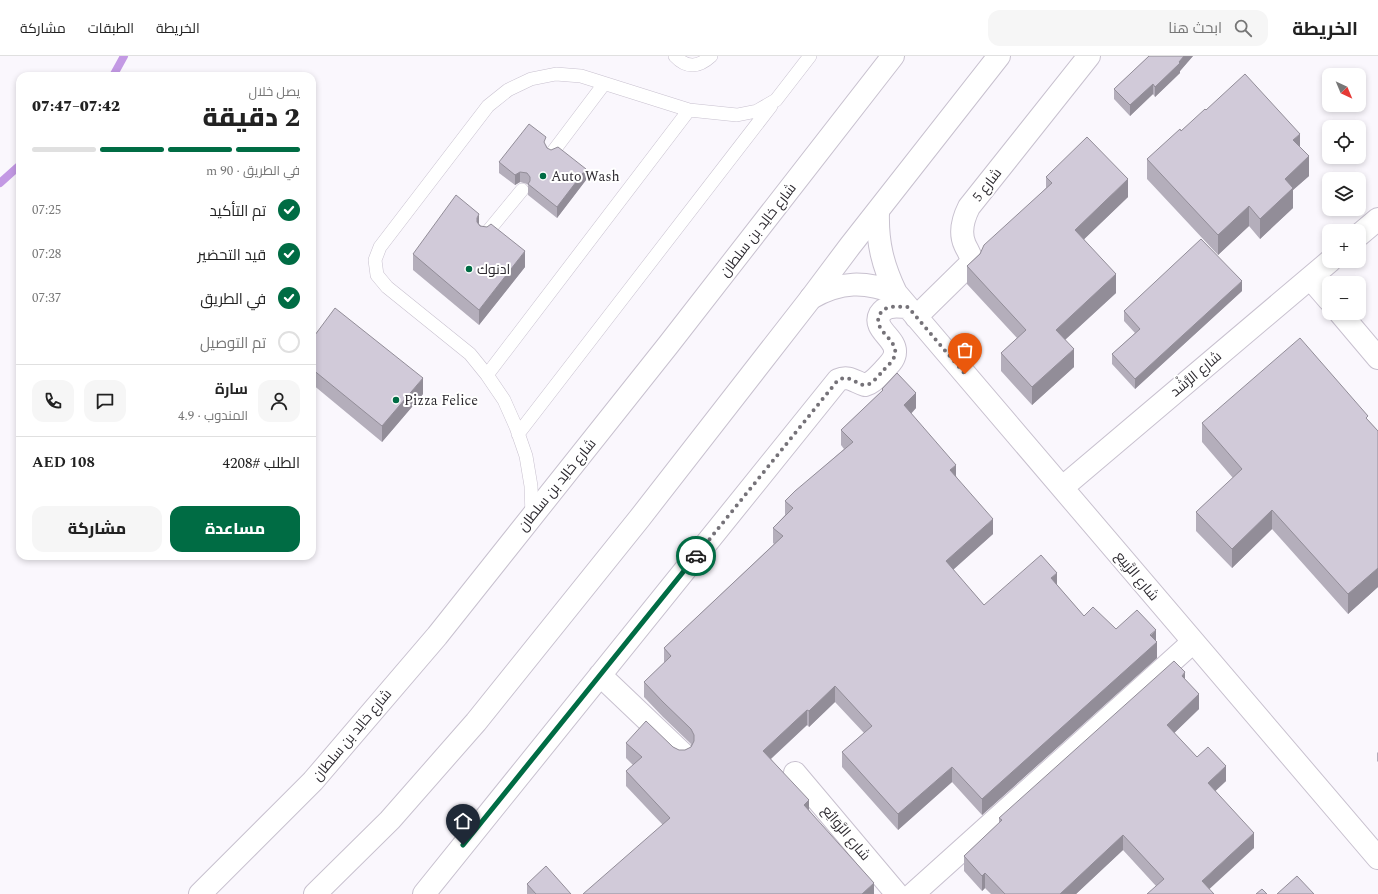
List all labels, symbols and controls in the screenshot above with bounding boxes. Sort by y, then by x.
search box [988,10,1268,46]
text: الخريطة [1292,15,1358,44]
text: ابحث هنا [1168,17,1222,40]
icon: search [1232,17,1254,39]
text: مشاركة [20,18,66,39]
text: الطبقات [88,18,134,39]
text: الخريطة [156,18,200,39]
north arrow [1322,68,1366,112]
map controls [1322,68,1366,320]
text: يصل خلال [249,82,300,102]
text: 07:42–07:47 [32,95,120,118]
text: 2 دقيقة [202,98,300,138]
button: locate [1322,120,1366,164]
text: في الطريق · 90 m [206,161,300,181]
street label: شارع 5 [967,164,1007,206]
place label: Auto Wash [551,166,620,187]
marker: Auto Wash [538,171,548,181]
button: layers [1322,172,1366,216]
street label: شارع خالِد بن سلطان [715,179,801,281]
icon: check [278,199,300,221]
text: 07:25 [32,200,61,220]
text: تم التأكيد [210,200,266,223]
button: + [1322,224,1366,268]
icon: check [278,243,300,265]
text: 07:28 [32,244,61,264]
text: قيد التحضير [197,244,266,267]
place label: ادنوك [477,259,510,280]
marker: ادنوك [464,264,474,274]
button: − [1322,276,1366,320]
icon: check [278,287,300,309]
text: 07:37 [32,288,61,308]
text: في الطريق [200,288,266,311]
text: تم التوصيل [200,332,266,355]
pin [948,333,982,374]
icon: bag [954,339,976,361]
street label: شارع الرُّشْد [1165,346,1226,402]
text: سارة [215,378,248,401]
button: phone [32,380,74,422]
button: chat [84,380,126,422]
button: person [258,380,300,422]
place label: Pizza Felice [404,390,478,411]
marker: Pizza Felice [391,395,401,405]
text: المندوب · 4.9 [178,406,248,426]
street label: شارع خالِد بن سلطان [513,434,601,536]
text: AED 108 [32,451,95,474]
text: الطلب #4208 [222,452,300,475]
button: مشاركة [32,506,162,552]
button: مساعدة [170,506,300,552]
courier [676,536,716,576]
icon: car [685,545,707,567]
street label: شارع الرَّبِيع [1110,547,1164,605]
street label: شارع خالِد بن سلطان [307,685,397,785]
street label: شارع الرَّوَائِع [817,801,875,865]
pin [446,804,480,845]
icon: home [452,810,474,832]

